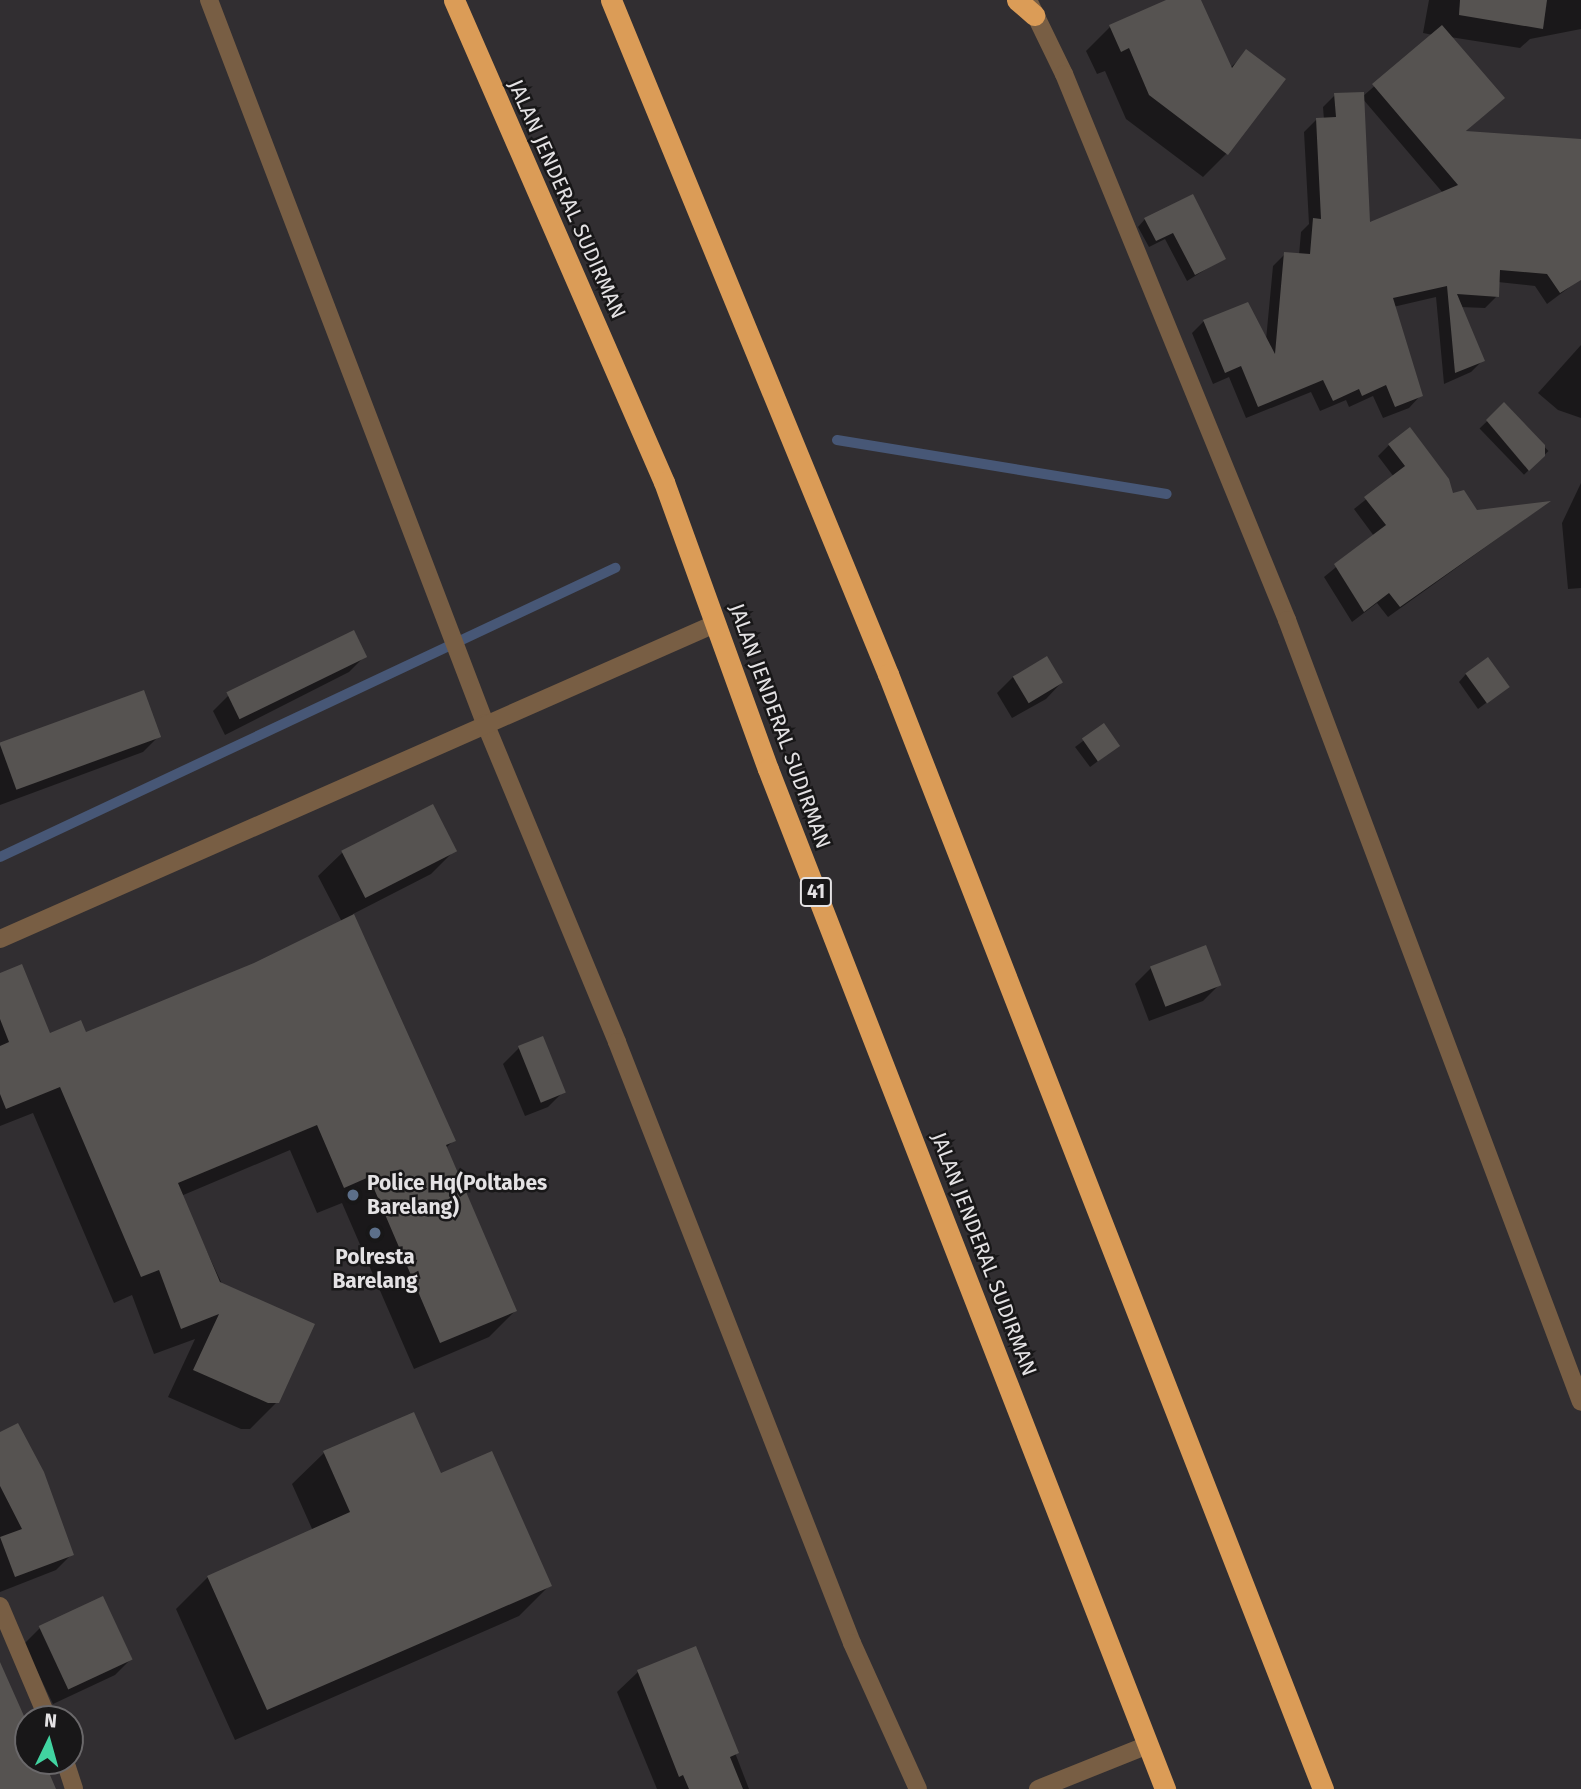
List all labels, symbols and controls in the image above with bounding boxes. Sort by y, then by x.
street label: JALAN JENDERAL SUDIRMAN [503,76,631,322]
street label: JALAN JENDERAL SUDIRMAN [724,600,836,852]
road number: 41 [798,876,834,908]
street label: JALAN JENDERAL SUDIRMAN [926,1129,1042,1379]
place label: Police Hq(Poltabes Barelang) [367,1170,547,1220]
marker: Police Hq(Poltabes Barelang) [345,1187,361,1203]
marker: Polresta Barelang [367,1225,383,1241]
place label: Polresta Barelang [332,1244,418,1294]
north arrow [14,1705,84,1775]
text: N [43,1709,58,1733]

